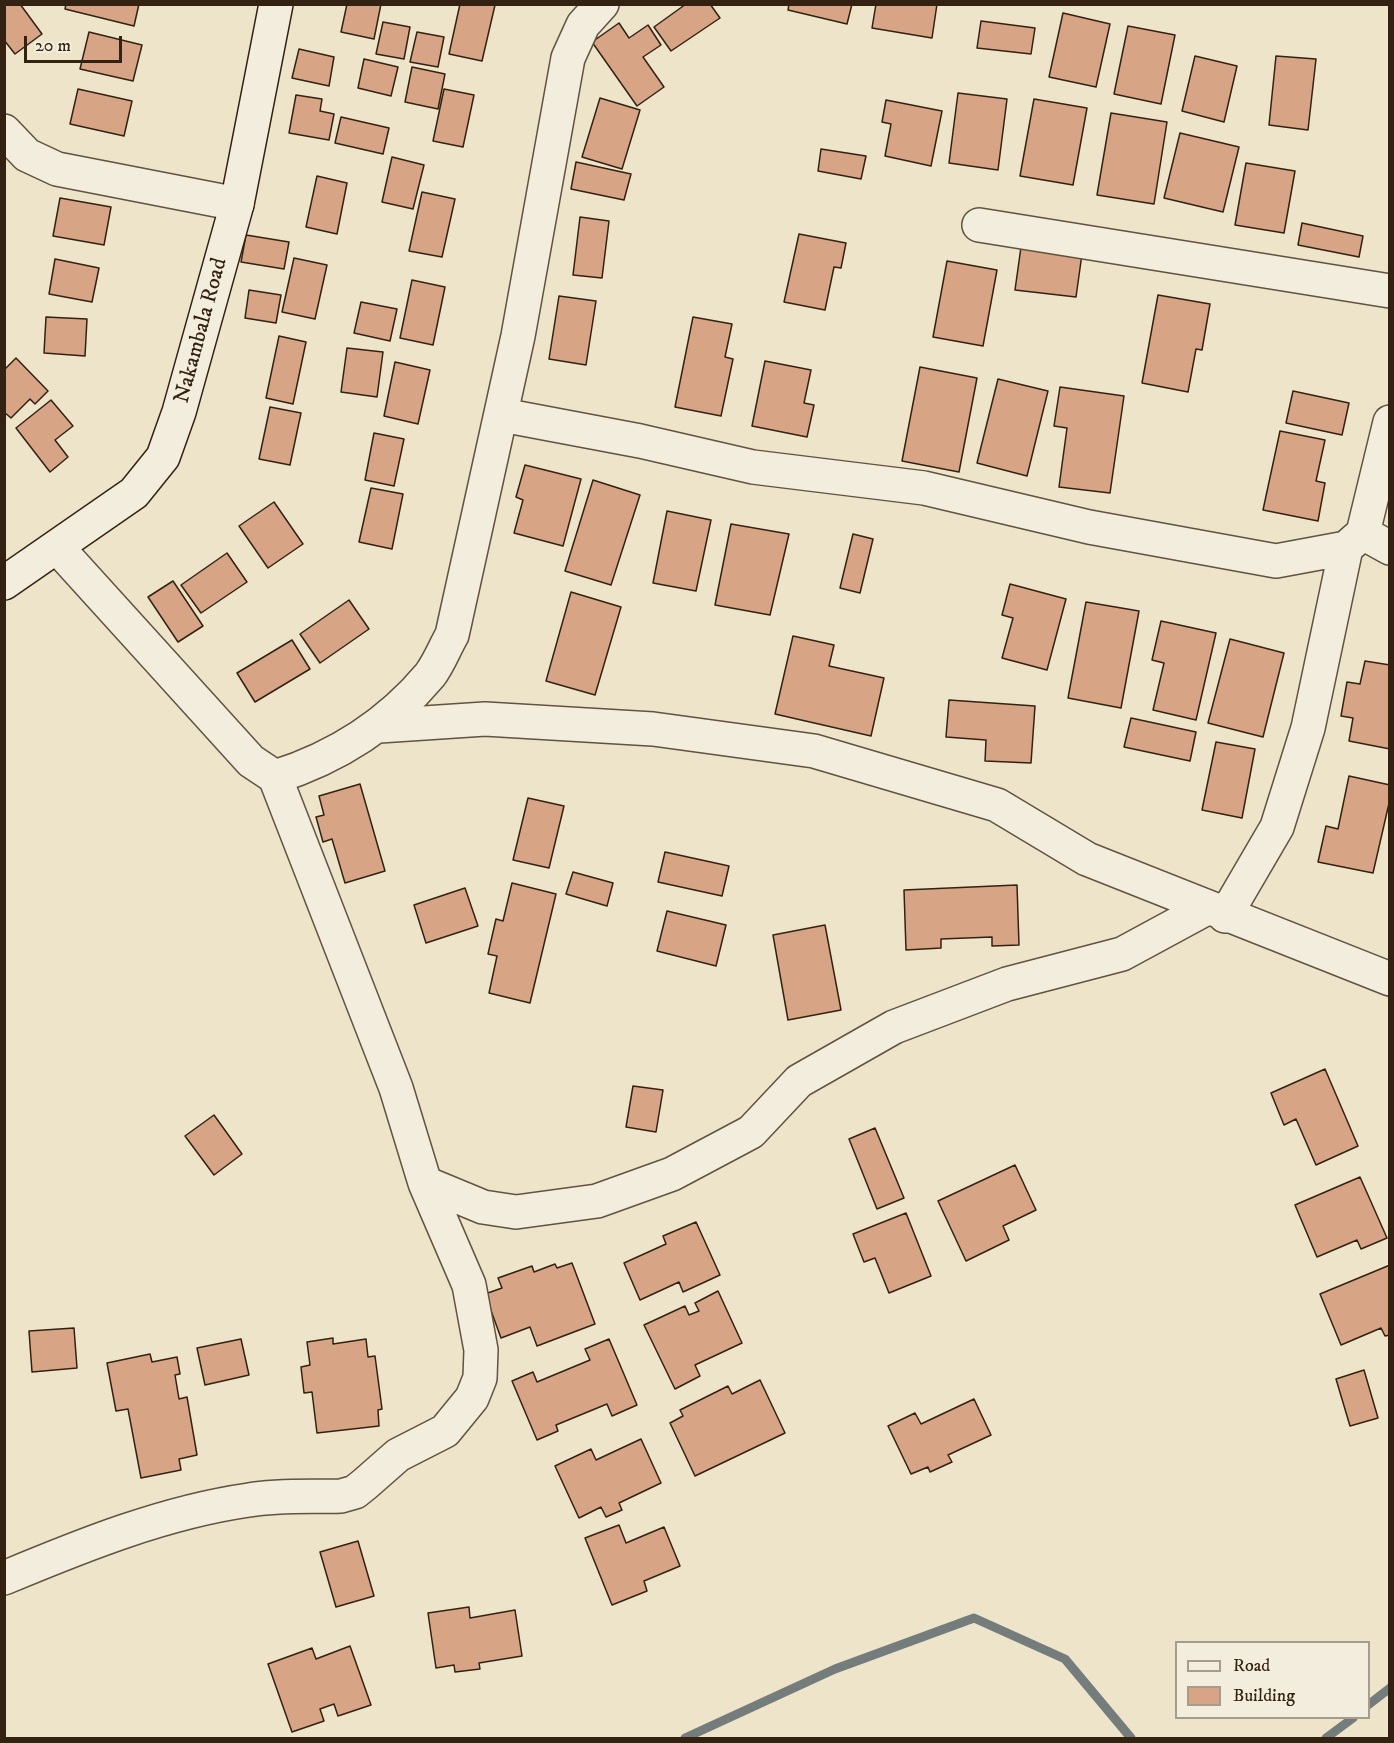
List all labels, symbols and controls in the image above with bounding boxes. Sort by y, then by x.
scale bar [27,24,124,62]
text: 20 m [35,35,71,57]
street label: Nakambala Road [170,255,234,407]
legend [1175,1641,1370,1719]
text: Road [1233,1655,1270,1677]
text: Building [1233,1685,1295,1707]

